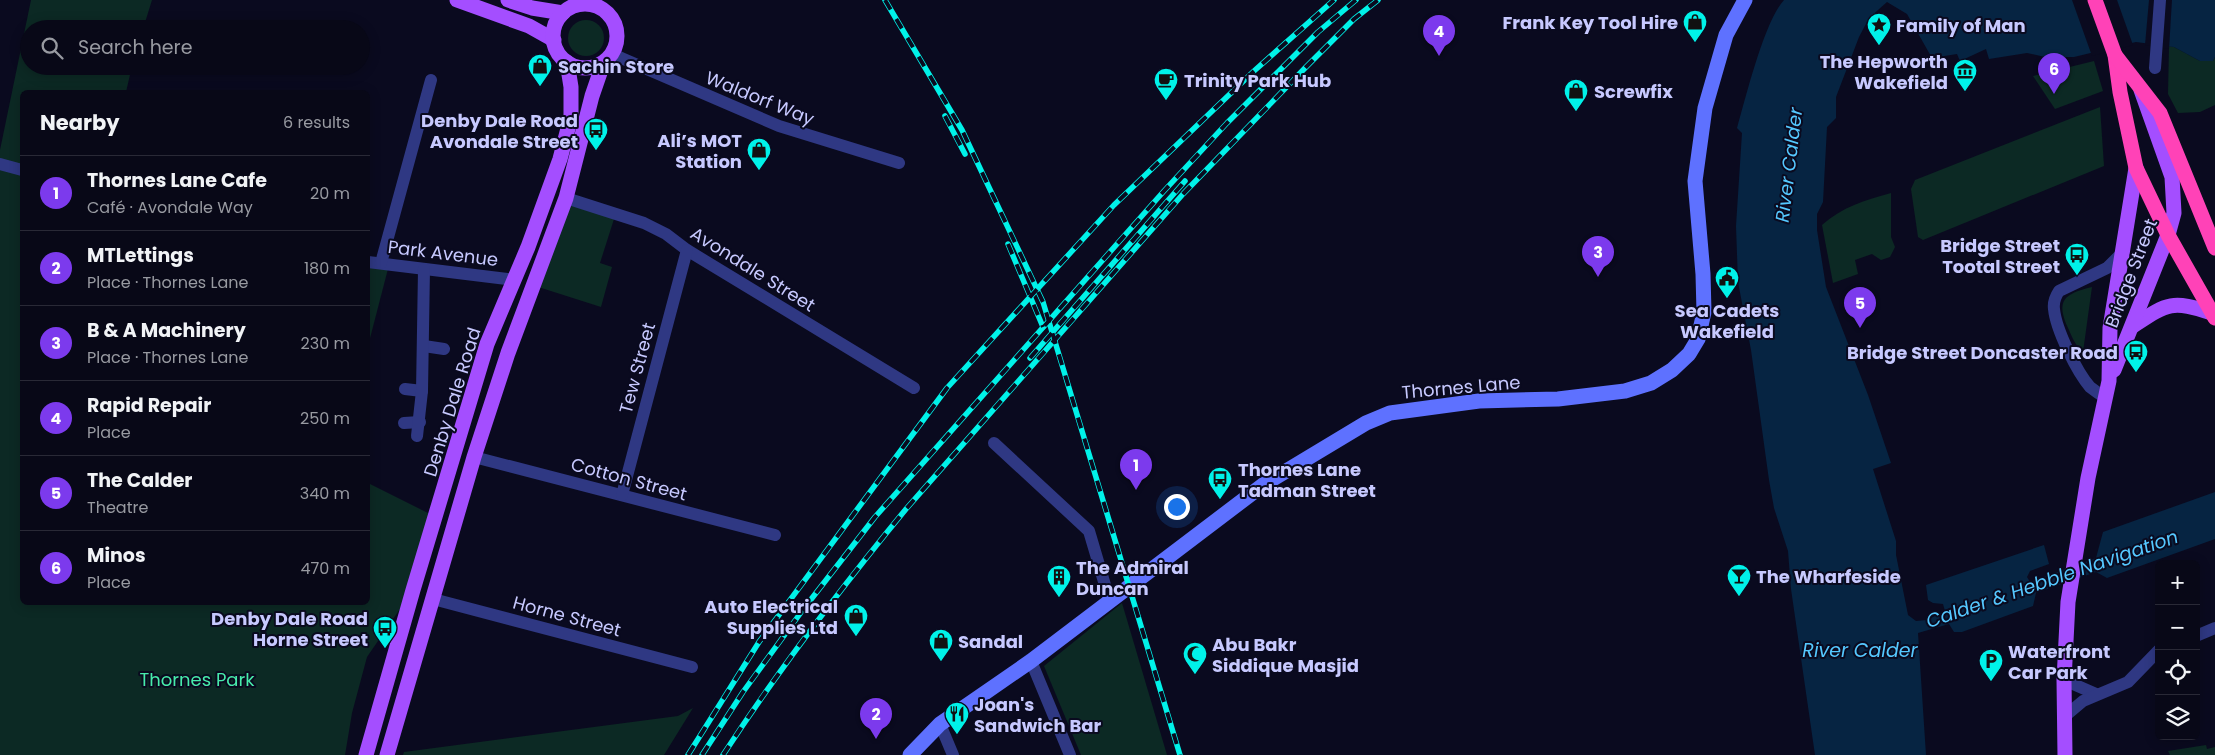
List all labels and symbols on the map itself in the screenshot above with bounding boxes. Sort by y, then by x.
shop icon: Frank Key Tool Hire [1682,9,1708,43]
place label: Frank Key Tool Hire [1502,10,1678,35]
place icon: Family of Man [1866,12,1892,46]
place label: Family of Man [1896,13,2026,38]
pin: 4 [1423,15,1455,56]
place label: The Hepworth Wakefield [1820,49,1948,95]
shop icon: Sachin Store [527,53,553,87]
pin: 6 [2038,53,2070,94]
place label: Sachin Store [558,54,674,79]
museum icon: The Hepworth Wakefield [1952,58,1978,92]
street label: Waldorf Way [702,65,818,131]
cafe icon: Trinity Park Hub [1153,67,1179,101]
place label: Trinity Park Hub [1184,68,1331,93]
shop icon: Screwfix [1563,78,1589,112]
place label: Screwfix [1594,79,1673,104]
water label: River Calder [1769,105,1810,224]
place label: Denby Dale Road Avondale Street [421,108,578,154]
bus stop icon: Denby Dale Road Avondale Street [583,117,609,151]
place label: Ali’s MOT Station [657,128,742,174]
shop icon: Ali’s MOT Station [746,137,772,171]
street label: Bridge Street [2099,215,2163,331]
street label: Avondale Street [686,221,820,317]
place label: Bridge Street Tootal Street [1940,233,2060,279]
street label: Park Avenue [386,234,500,272]
pin: 3 [1582,236,1614,277]
bus stop icon: Bridge Street Tootal Street [2064,242,2090,276]
public building icon: Sea Cadets Wakefield [1714,265,1740,299]
pin: 5 [1844,287,1876,328]
place label: Sea Cadets Wakefield [1675,298,1779,344]
street label: Tew Street [613,320,661,416]
street label: Denby Dale Road [417,324,487,480]
bus stop icon: Bridge Street Doncaster Road [2123,339,2149,373]
place label: Bridge Street Doncaster Road [1847,340,2118,365]
street label: Thornes Lane [1401,369,1521,405]
pin: 1 [1120,449,1152,490]
street label: Cotton Street [568,452,690,506]
place label: Thornes Lane Tadman Street [1238,457,1376,503]
bus stop icon: Thornes Lane Tadman Street [1207,466,1233,500]
your location [1164,494,1190,520]
water label: Calder & Hebble Navigation [1922,523,2182,635]
place label: The Admiral Duncan [1076,555,1189,601]
bar icon: The Wharfeside [1726,563,1752,597]
building icon: The Admiral Duncan [1046,564,1072,598]
place label: The Wharfeside [1756,564,1901,589]
street label: Horne Street [510,590,624,642]
place label: Auto Electrical Supplies Ltd [704,594,838,640]
shop icon: Auto Electrical Supplies Ltd [843,603,869,637]
place label: Denby Dale Road Horne Street [211,606,368,652]
bus stop icon: Denby Dale Road Horne Street [372,615,398,649]
shop icon: Sandal [928,628,954,662]
place label: Sandal [958,629,1023,654]
place label: Abu Bakr Siddique Masjid [1212,632,1359,678]
water label: River Calder [1802,637,1919,664]
place label: Waterfront Car Park [2008,639,2110,685]
mosque icon: Abu Bakr Siddique Masjid [1182,641,1208,675]
parking icon: Waterfront Car Park [1978,648,2004,682]
park label: Thornes Park [140,667,255,692]
place label: Joan's Sandwich Bar [974,692,1101,738]
pin: 2 [860,698,892,739]
restaurant icon: Joan's Sandwich Bar [944,701,970,735]

